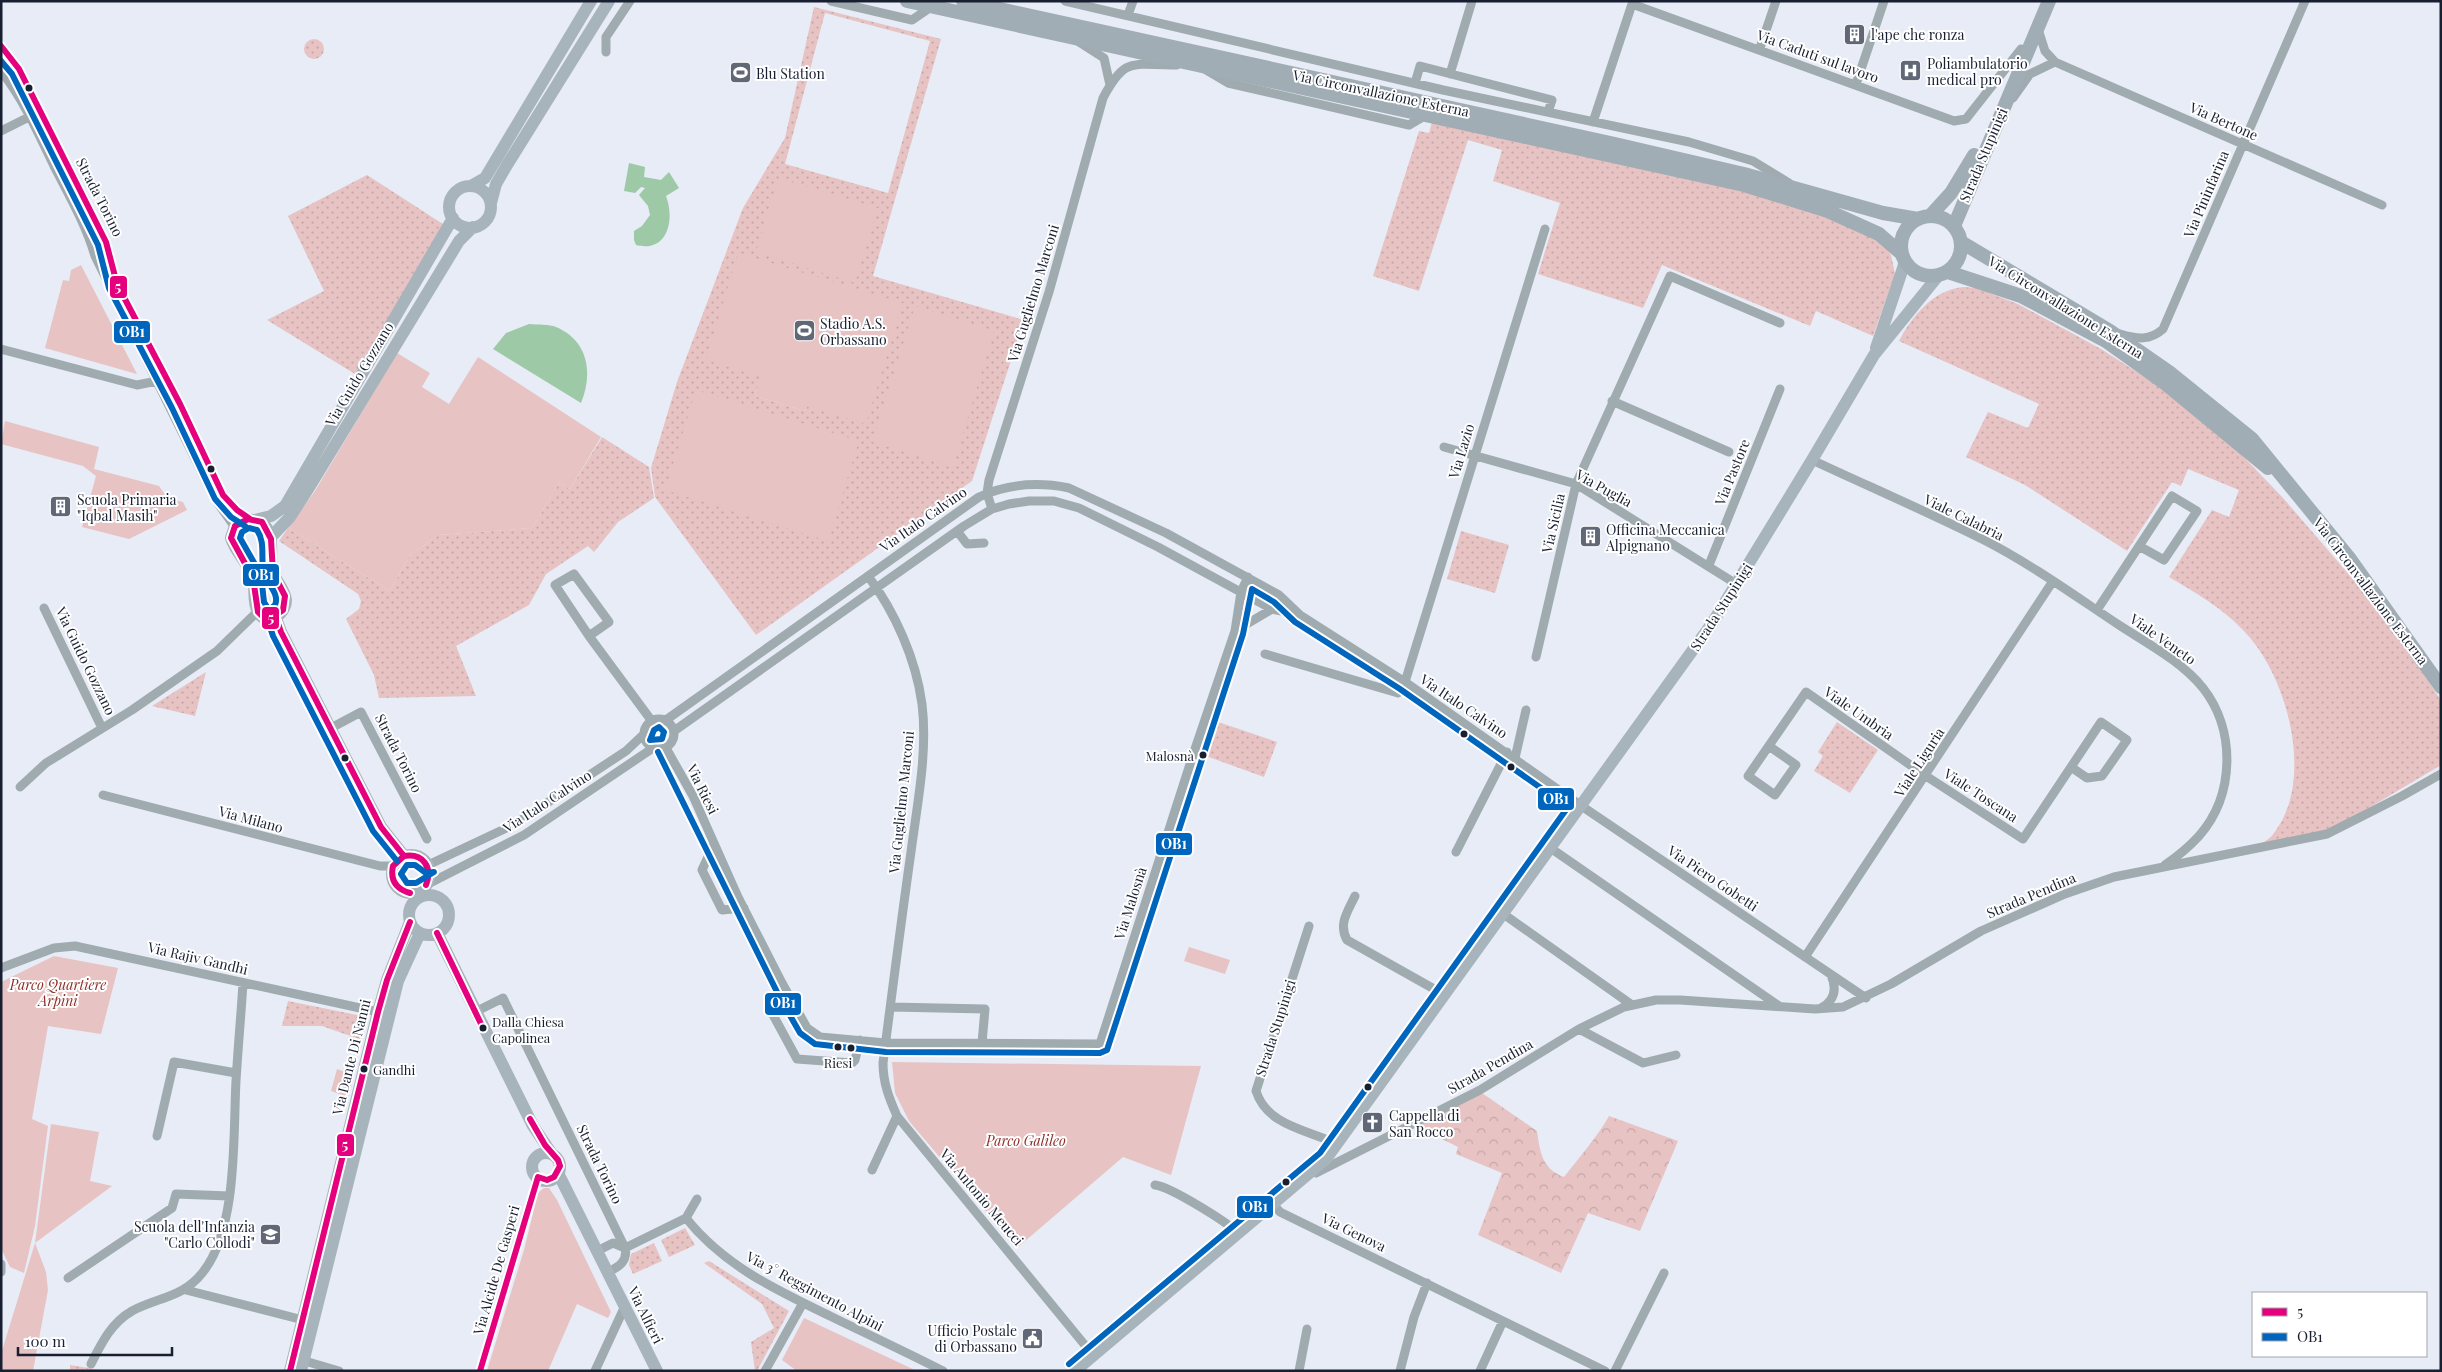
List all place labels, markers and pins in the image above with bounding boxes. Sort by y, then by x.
building icon: l'ape che ronza [1843,22,1867,46]
place label: l'ape che ronza [1871,25,1964,44]
place label: Poliambulatorio medical pro [1927,54,2028,89]
hospital icon: Poliambulatorio medical pro [1899,59,1923,83]
sports icon: Blu Station [728,61,752,85]
place label: Blu Station [756,64,825,83]
unlabelled marker [24,83,34,93]
place label: Stadio A.S. Orbassano [820,314,887,349]
sports icon: Stadio A.S. Orbassano [792,319,816,343]
unlabelled marker [206,464,216,474]
place label: Scuola Primaria "Iqbal Masih" [77,490,177,525]
building icon: Scuola Primaria "Iqbal Masih" [49,495,73,519]
place label: Officina Meccanica Alpignano [1605,520,1725,555]
building icon: Officina Meccanica Alpignano [1578,525,1602,549]
unlabelled marker [1459,729,1469,739]
place label: Malosnà [1146,747,1195,764]
marker: Malosnà [1198,750,1208,760]
unlabelled marker [340,753,350,763]
unlabelled marker [1506,762,1516,772]
place label: Dalla Chiesa Capolinea [492,1013,565,1046]
marker: Dalla Chiesa Capolinea [478,1023,488,1033]
marker: Riesi [833,1042,843,1052]
unlabelled marker [846,1043,856,1053]
place label: Riesi [824,1054,852,1071]
place label: Gandhi [373,1061,416,1078]
marker: Gandhi [359,1064,369,1074]
unlabelled marker [1363,1082,1373,1092]
place label: Cappella di San Rocco [1389,1106,1460,1141]
church icon: Cappella di San Rocco [1361,1111,1385,1135]
unlabelled marker [1281,1177,1291,1187]
place label: Scuola dell'Infanzia "Carlo Collodi" [134,1217,255,1252]
school or university icon: Scuola dell'Infanzia "Carlo Collodi" [259,1222,283,1246]
place label: Ufficio Postale di Orbassano [927,1321,1017,1356]
public building icon: Ufficio Postale di Orbassano [1021,1326,1045,1350]

